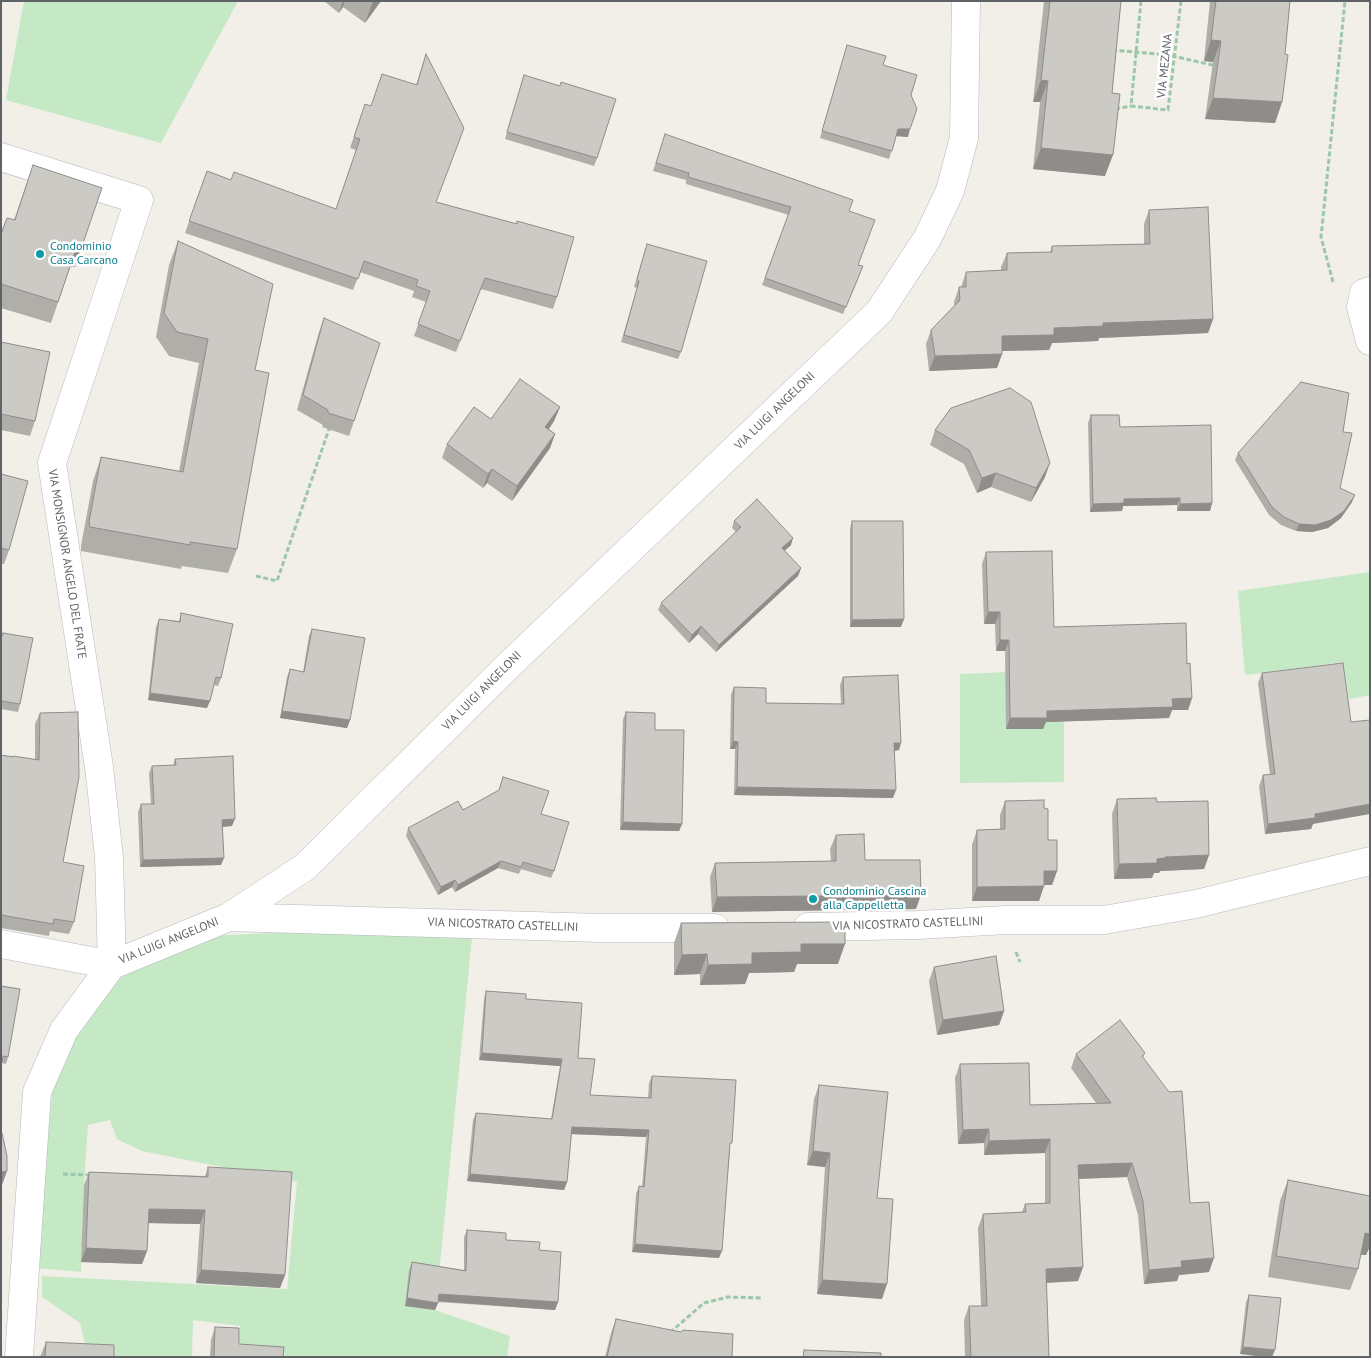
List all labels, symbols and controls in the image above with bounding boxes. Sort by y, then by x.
street label: VIA MEZANA [1154,33,1176,99]
place label: Condominio Casa Carcano [50,240,118,268]
marker: Condominio Casa Carcano [34,248,46,260]
street label: VIA LUIGI ANGELONI [732,369,818,453]
street label: VIA MONSIGNOR ANGELO DEL FRATE [45,468,89,660]
street label: VIA LUIGI ANGELONI [439,648,525,734]
place label: Condominio Cascina alla Cappelletta [823,885,926,913]
marker: Condominio Cascina alla Cappelletta [807,893,819,905]
street label: VIA LUIGI ANGELONI [117,914,221,968]
street label: VIA NICOSTRATO CASTELLINI [832,914,984,934]
street label: VIA NICOSTRATO CASTELLINI [427,915,579,935]

